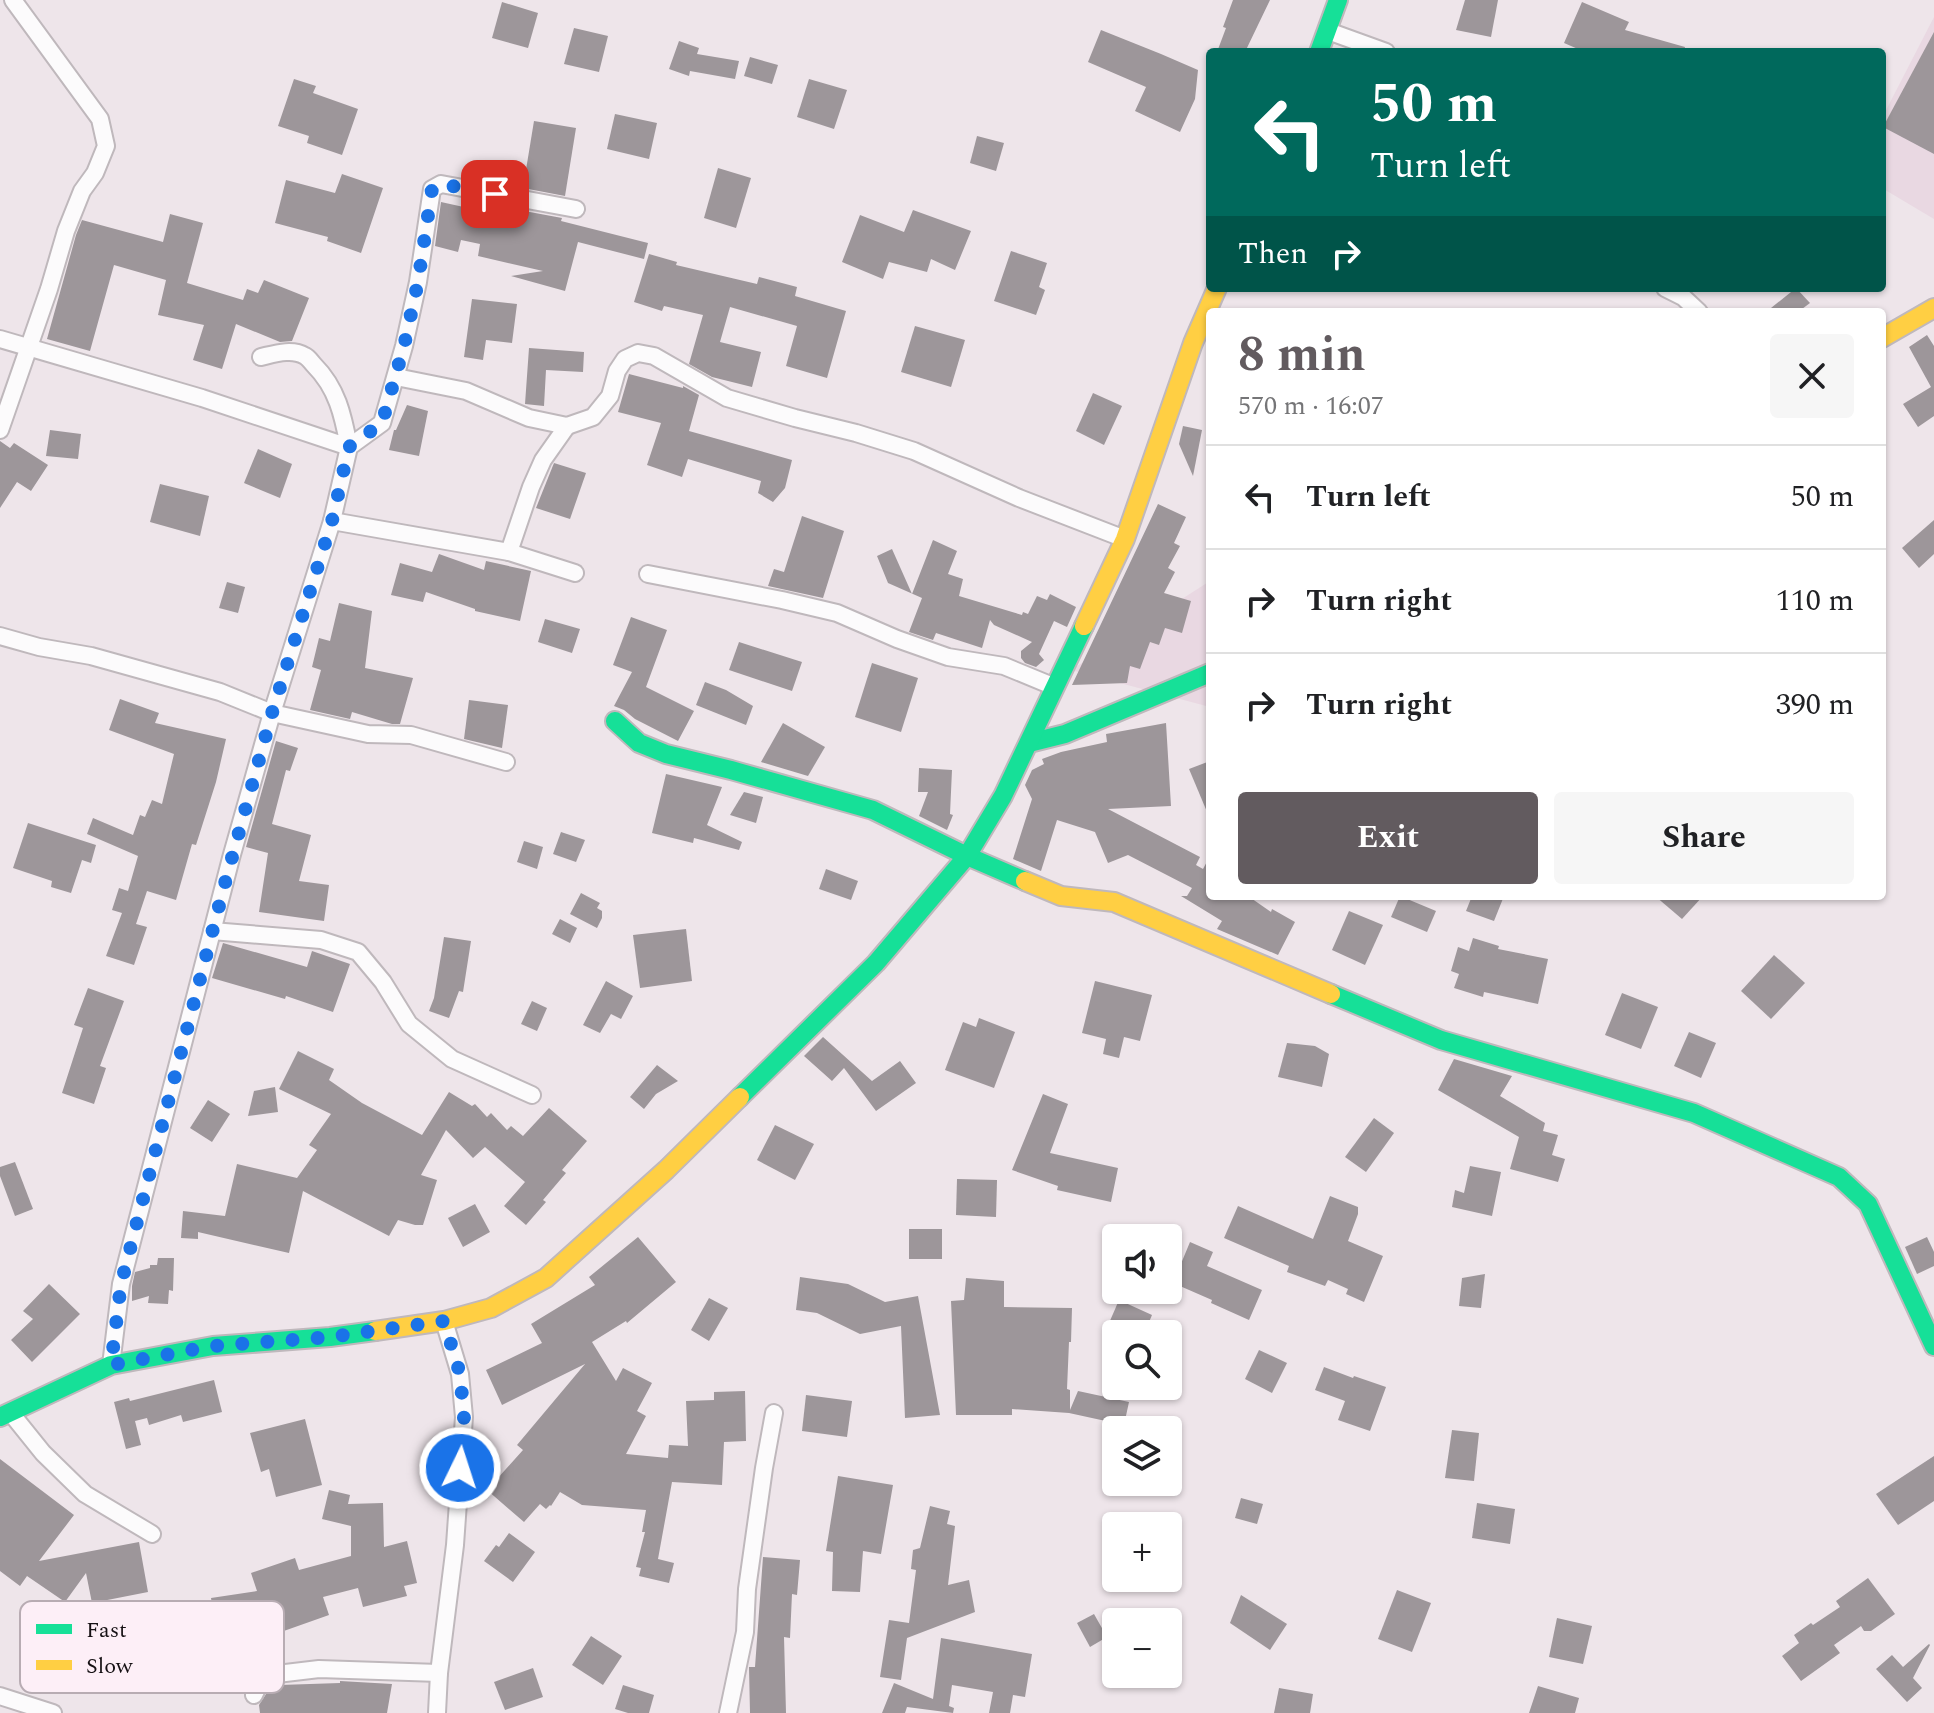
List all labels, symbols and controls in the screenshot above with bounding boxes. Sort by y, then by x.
text: 50 m [1370,62,1497,147]
icon: left [1238,80,1342,184]
text: Turn left [1370,139,1511,194]
pin [461,160,529,228]
icon: arrive [473,172,517,216]
text: Then [1238,231,1308,277]
icon: right [1324,232,1368,276]
text: 8 min [1238,319,1366,392]
button: close [1770,334,1854,418]
text: 570 m · 16:07 [1238,386,1384,426]
text: Turn left [1306,474,1431,520]
text: 50 m [1791,474,1854,520]
icon: left [1238,475,1282,519]
text: Turn right [1306,578,1452,624]
text: 110 m [1776,578,1854,624]
icon: right [1238,579,1282,623]
text: Turn right [1306,682,1452,728]
text: 390 m [1776,682,1854,728]
icon: right [1238,683,1282,727]
button: Exit [1238,792,1538,884]
button: Share [1554,792,1854,884]
map controls [1102,1224,1182,1688]
button: sound [1102,1224,1182,1304]
button: search [1102,1320,1182,1400]
button: layers [1102,1416,1182,1496]
position arrow [418,1426,502,1510]
button: + [1102,1512,1182,1592]
legend [20,1601,284,1693]
button: − [1102,1608,1182,1688]
text: Fast [86,1614,127,1647]
text: Slow [86,1650,134,1683]

